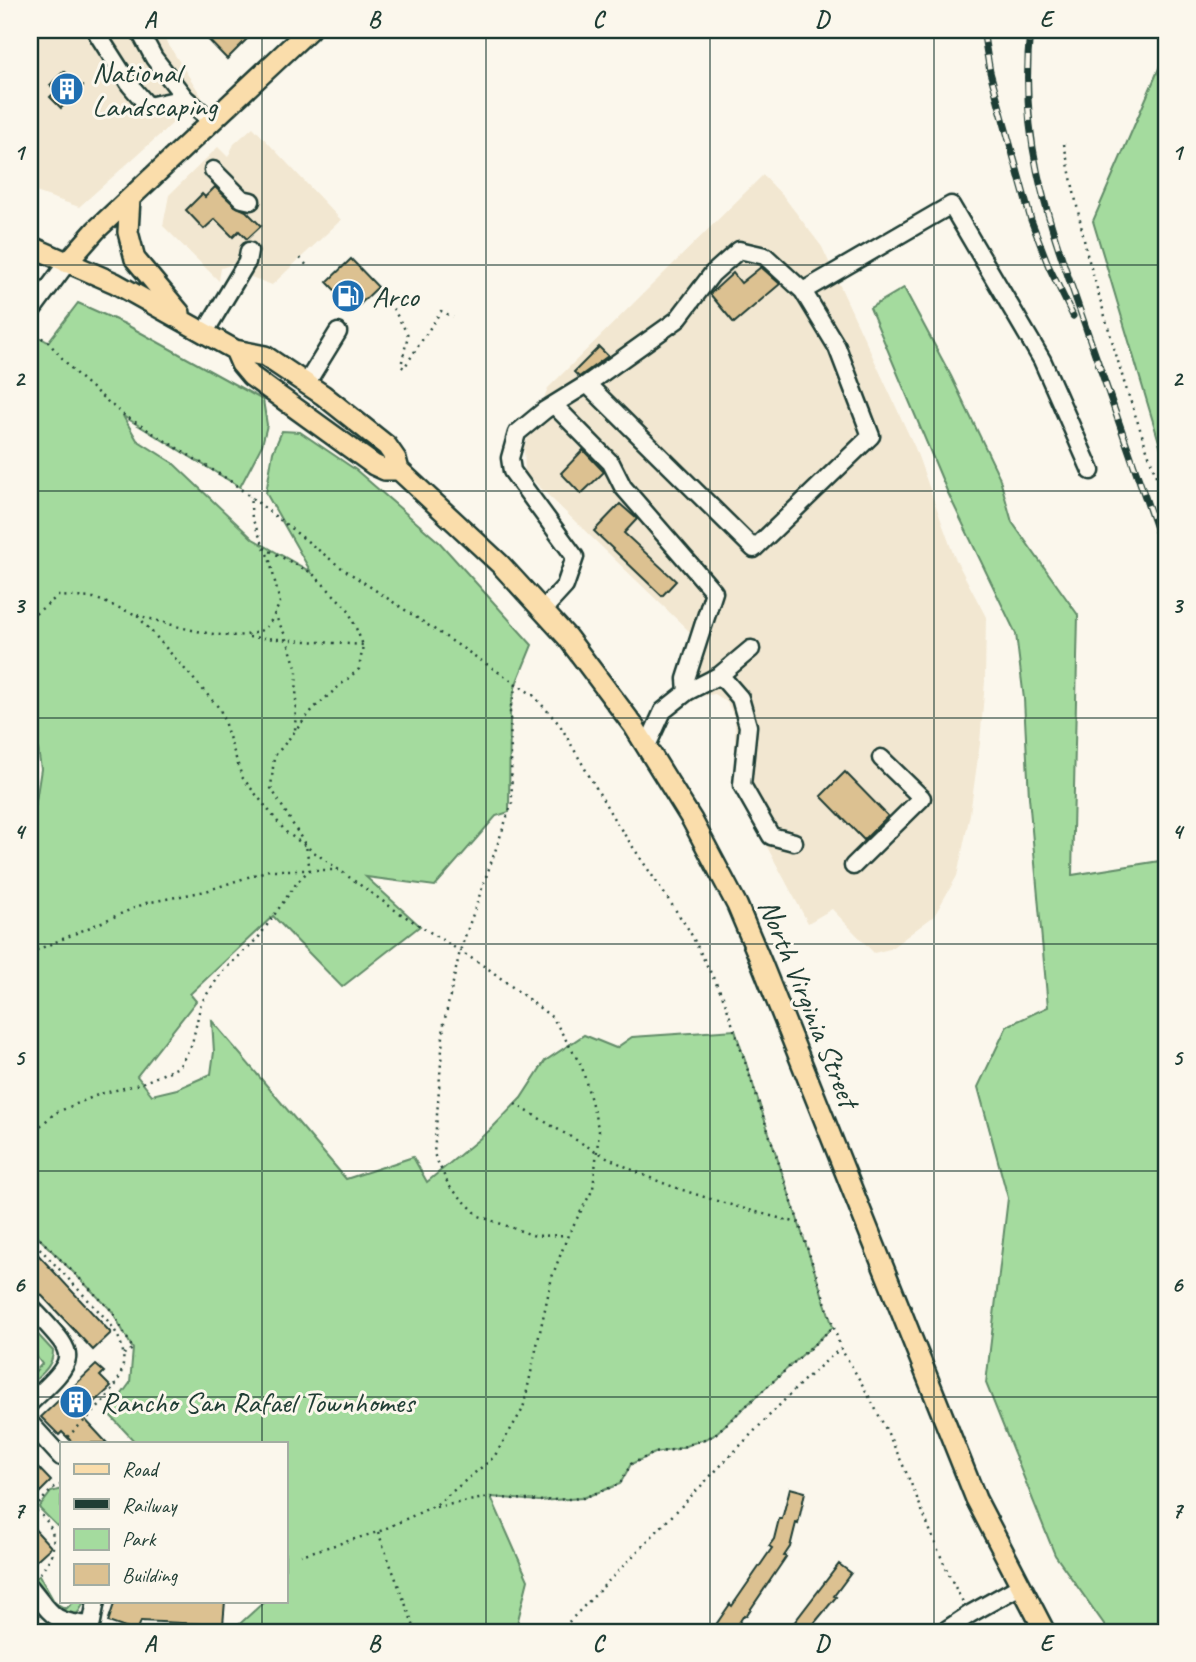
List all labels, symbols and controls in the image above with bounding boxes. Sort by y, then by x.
text: A [144,5,158,34]
text: B [368,5,382,34]
text: C [593,5,607,34]
text: D [815,5,831,34]
text: E [1040,5,1056,34]
place label: National Landscaping [92,53,219,125]
building icon: National Landscaping [48,70,86,108]
text: 1 [14,138,27,167]
text: 1 [1172,138,1185,167]
fuel station icon: Arco [329,277,367,315]
place label: Arco [372,277,420,315]
text: 2 [14,364,27,393]
text: 2 [1172,364,1185,393]
text: 3 [14,591,27,620]
text: 3 [1172,591,1185,620]
text: 4 [14,817,27,846]
text: 4 [1172,817,1185,846]
street label: North Virginia Street [750,893,870,1116]
text: 5 [14,1043,26,1072]
text: 5 [1172,1043,1184,1072]
text: 6 [14,1270,27,1299]
text: 6 [1172,1270,1185,1299]
building icon: Rancho San Rafael Townhomes [57,1383,95,1421]
place label: Rancho San Rafael Townhomes [100,1383,417,1421]
legend [60,1442,287,1602]
text: Road [122,1456,161,1482]
text: Railway [122,1492,178,1518]
text: 7 [14,1496,27,1525]
text: 7 [1172,1496,1185,1525]
text: Park [122,1526,157,1552]
text: Building [122,1562,179,1588]
text: A [144,1629,158,1658]
text: B [368,1629,382,1658]
text: C [593,1629,607,1658]
text: D [815,1629,831,1658]
text: E [1040,1629,1056,1658]

